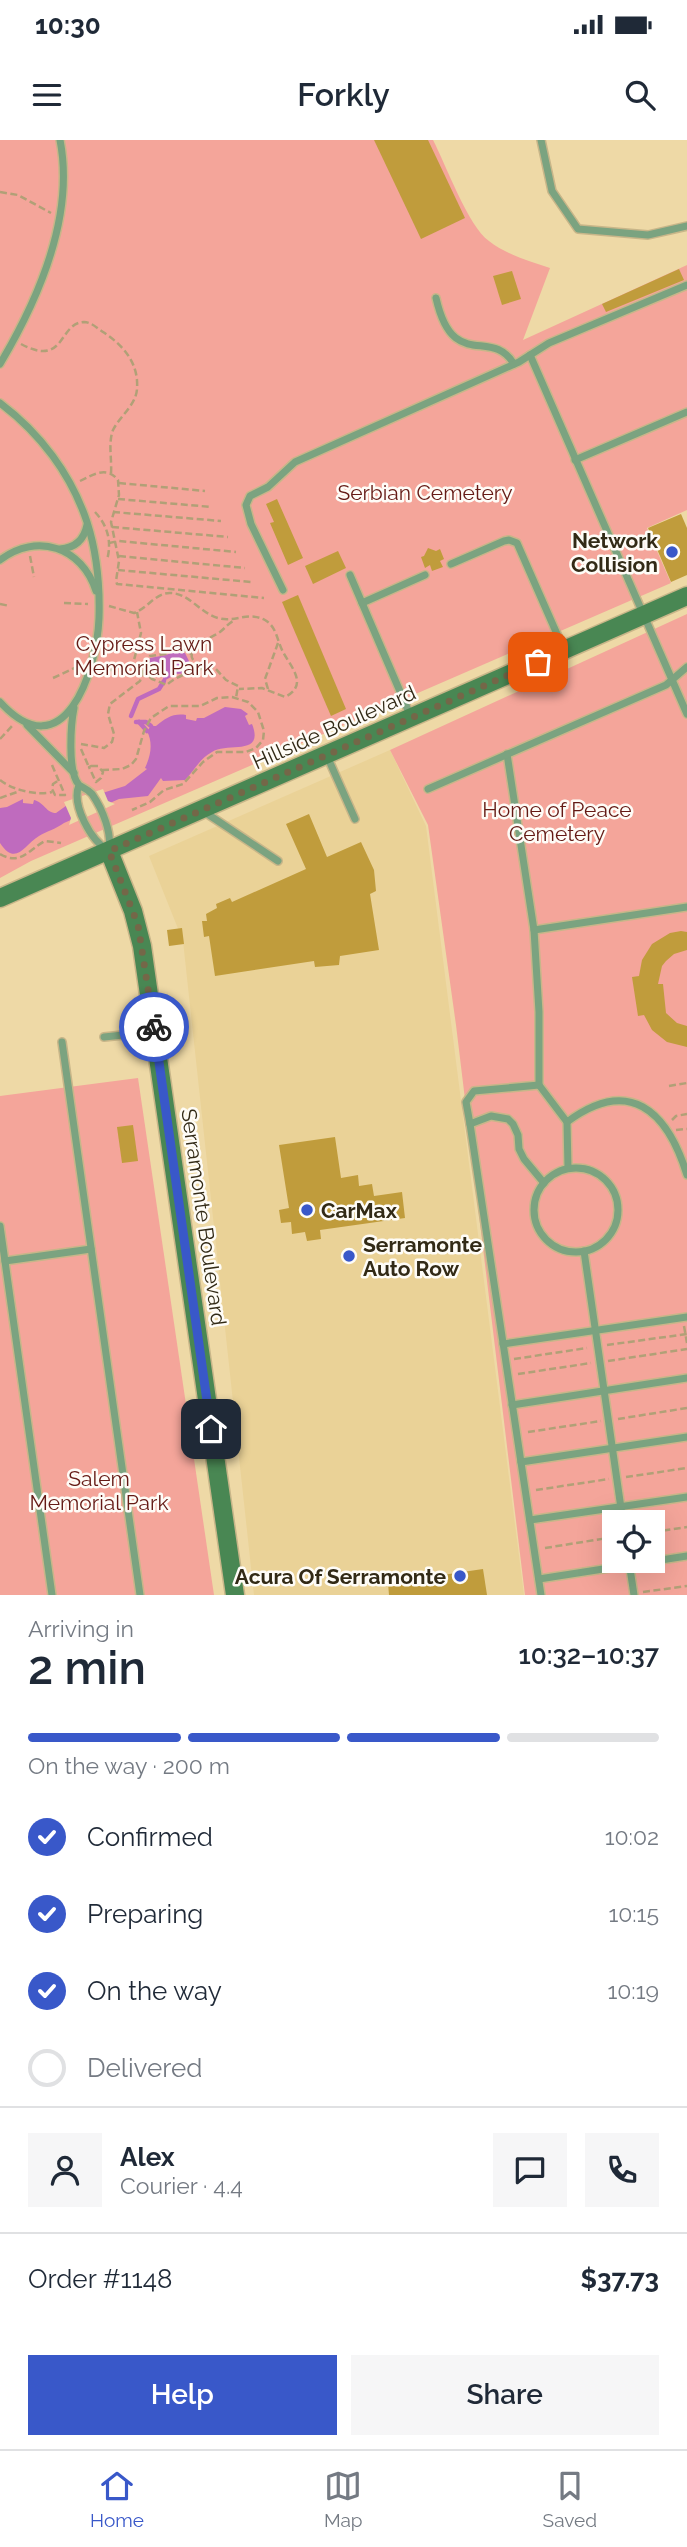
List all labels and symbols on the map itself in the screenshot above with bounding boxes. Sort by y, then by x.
park label: Serbian Cemetery [337,480,513,505]
place label: Network Collision [571,528,658,577]
marker: Network Collision [664,544,680,560]
park label: Cypress Lawn Memorial Park [74,631,214,680]
pin [508,632,568,692]
street label: Hillside Boulevard [248,680,420,774]
park label: Home of Peace Cemetery [482,797,632,846]
courier [119,992,189,1062]
street label: Serramonte Boulevard [176,1107,232,1327]
place label: CarMax [321,1198,398,1223]
marker: CarMax [299,1202,315,1218]
place label: Serramonte Auto Row [363,1232,483,1281]
marker: Serramonte Auto Row [341,1248,357,1264]
pin [181,1399,241,1459]
park label: Salem Memorial Park [29,1466,169,1515]
place label: Acura Of Serramonte [235,1564,446,1589]
marker: Acura Of Serramonte [452,1568,468,1584]

